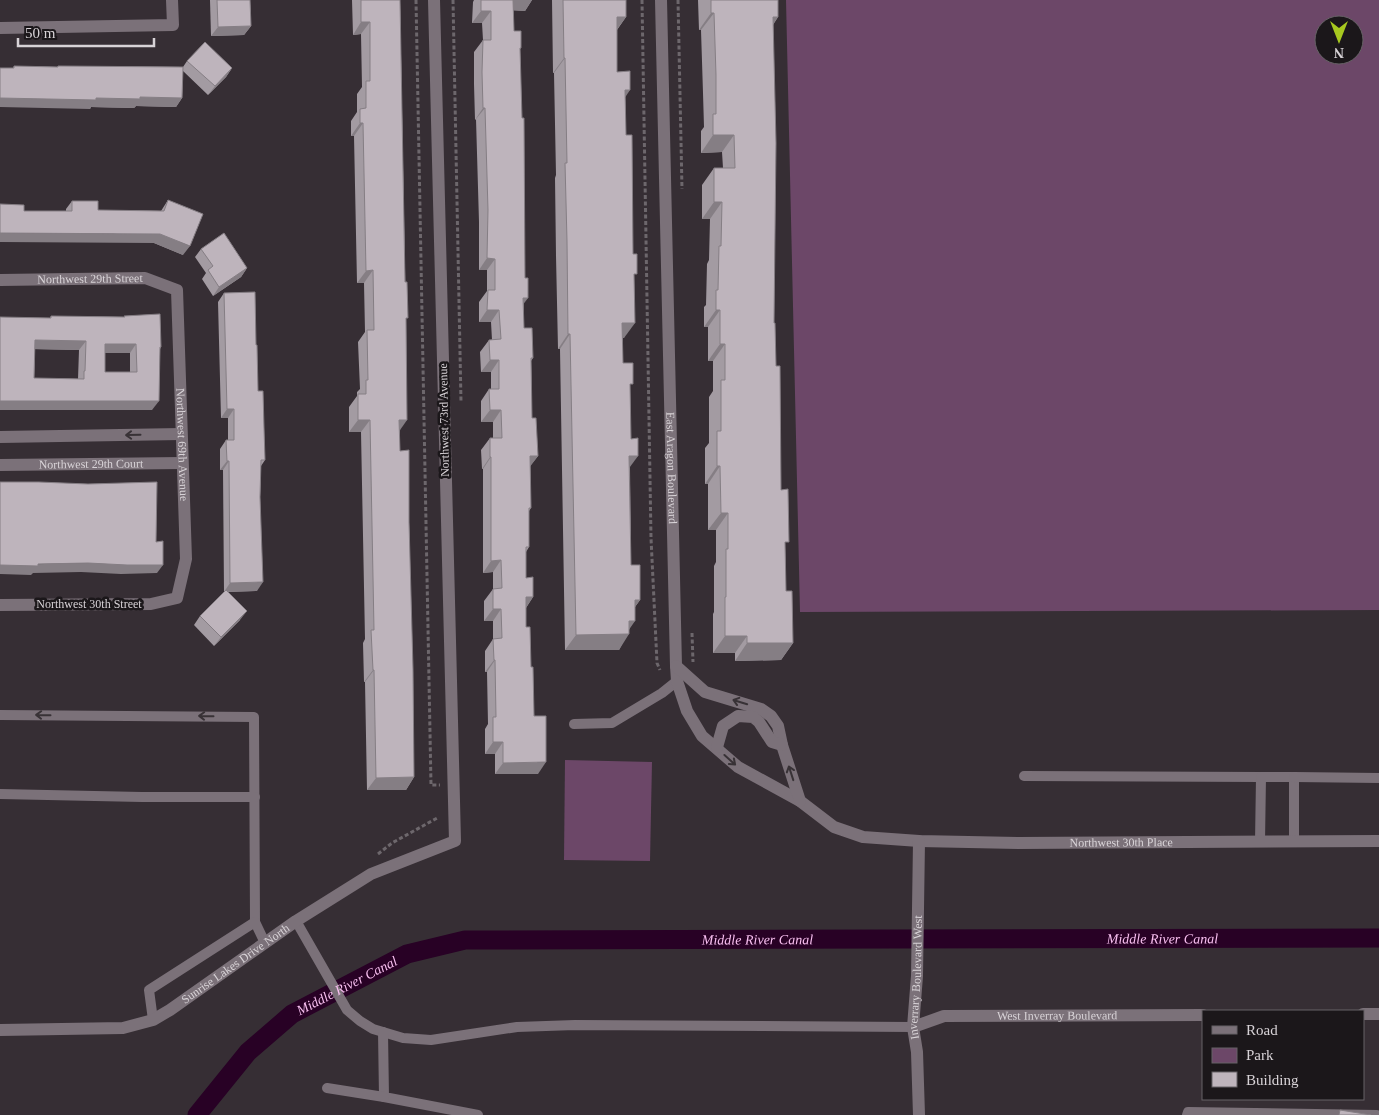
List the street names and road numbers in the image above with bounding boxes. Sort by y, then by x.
street label: Northwest 29th Street [37,271,143,286]
street label: Northwest 73rd Avenue [436,363,452,477]
street label: Northwest 69th Avenue [173,388,191,502]
street label: East Aragon Boulevard [663,412,680,524]
street label: Northwest 29th Court [39,456,144,472]
street label: Northwest 30th Street [36,597,142,611]
street label: Northwest 30th Place [1069,835,1173,850]
street label: Inverrary Boulevard West [906,915,925,1040]
street label: Sunrise Lakes Drive North [179,921,292,1007]
street label: West Inverray Boulevard [997,1008,1117,1023]

